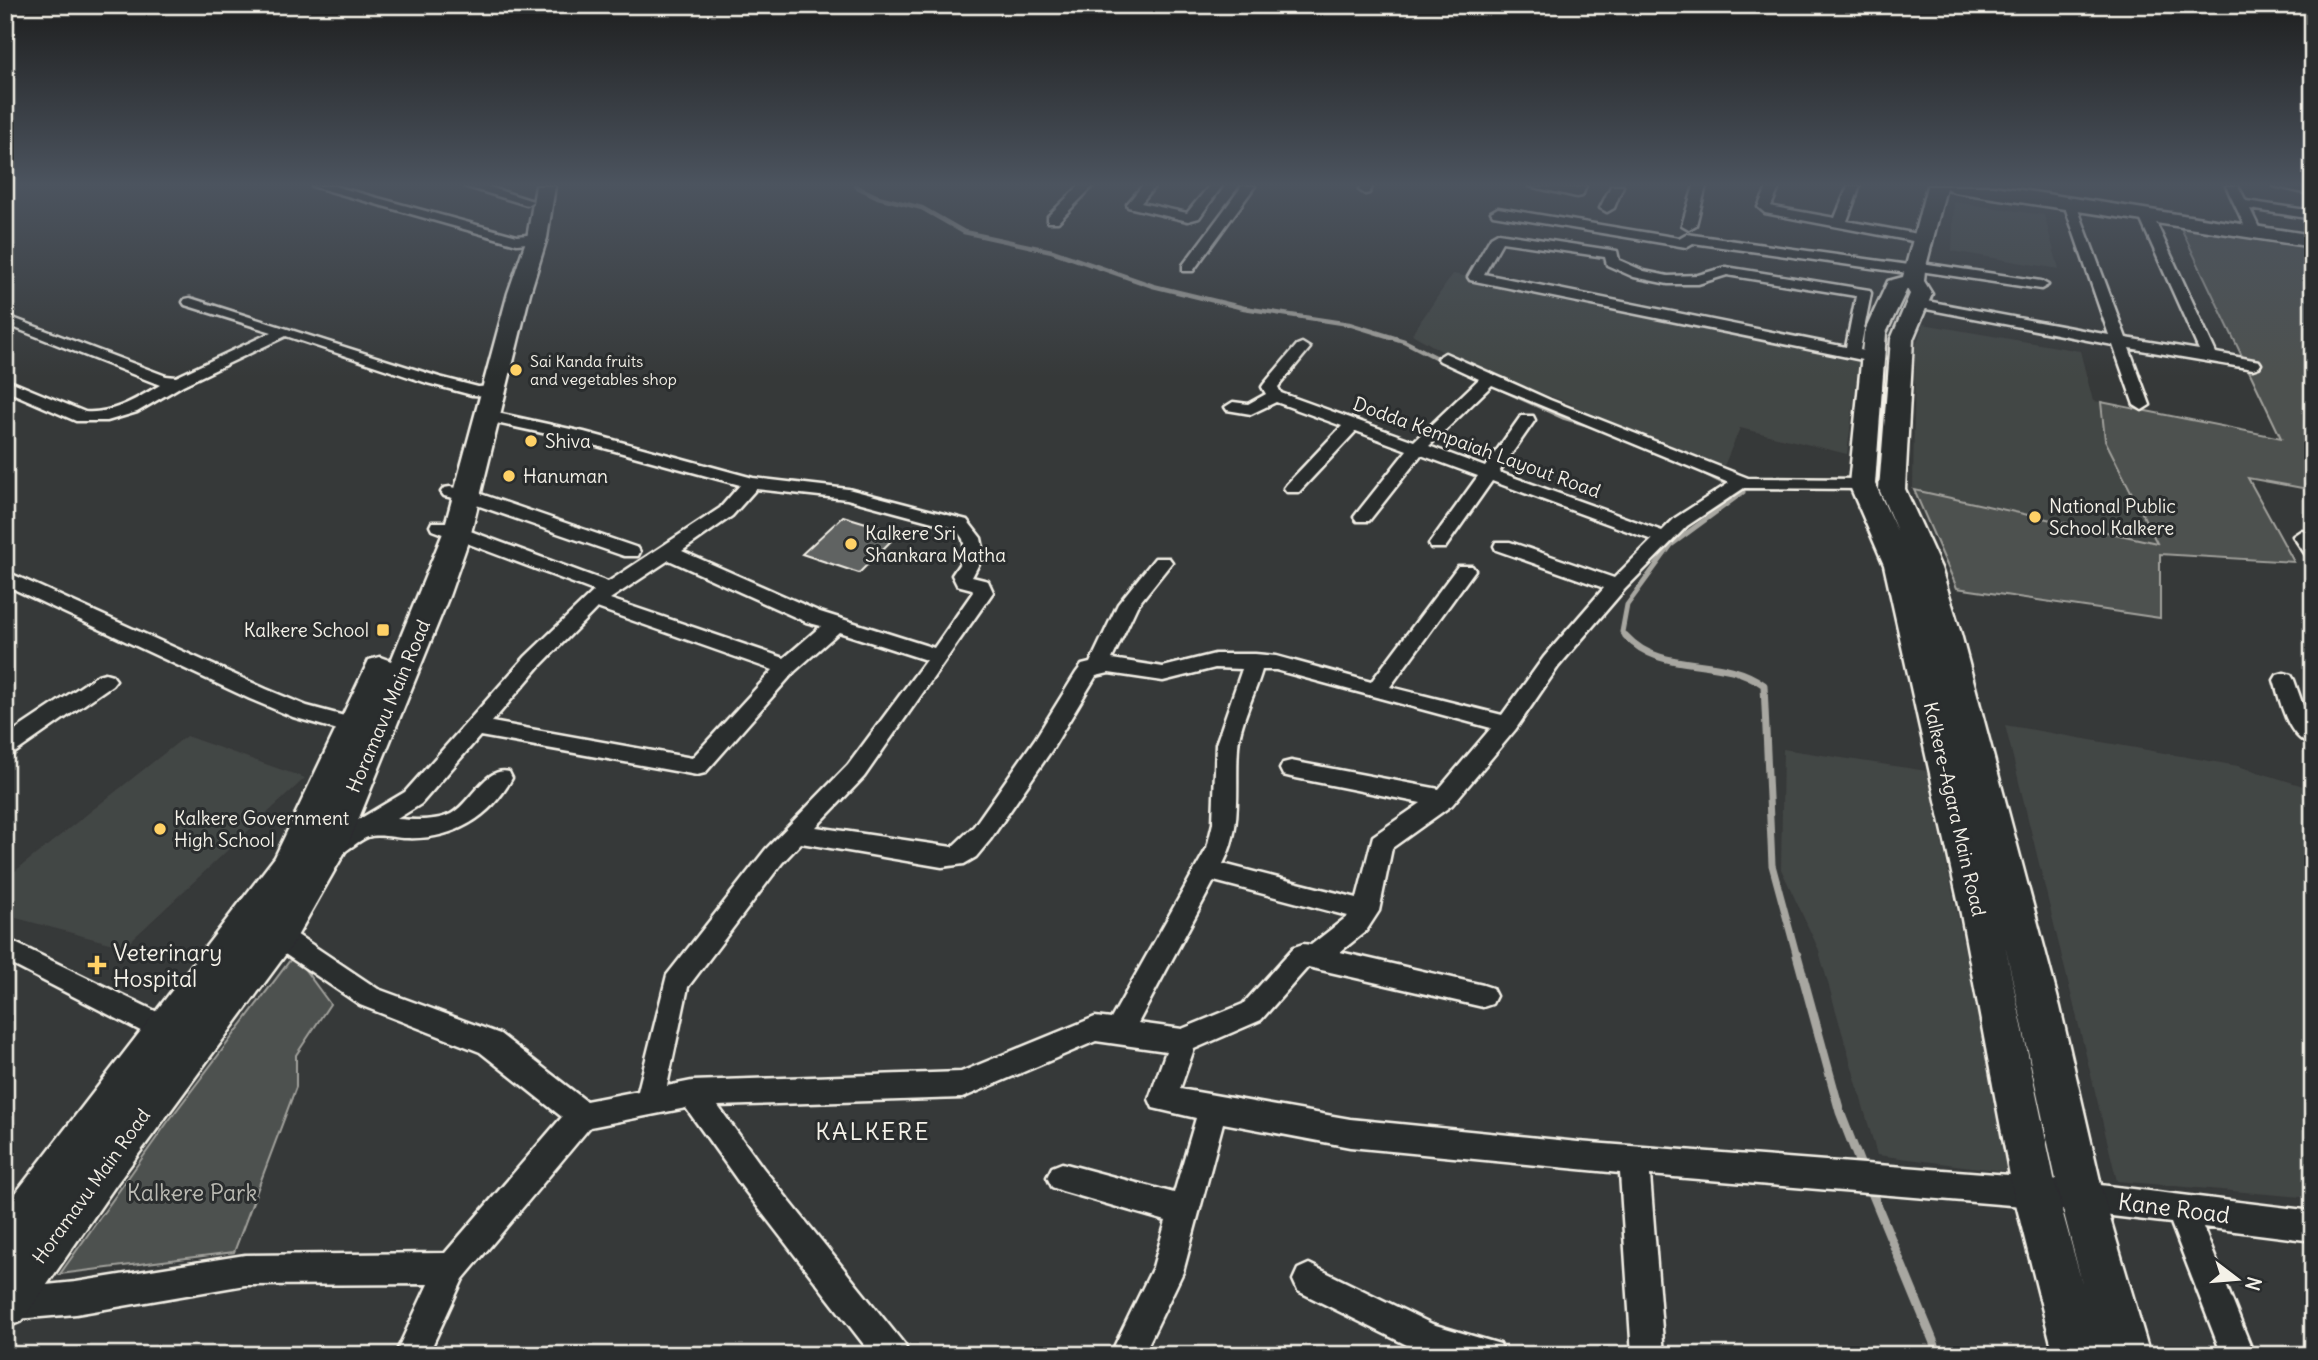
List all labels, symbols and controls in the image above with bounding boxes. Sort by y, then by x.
place label: Sai Kanda fruits and vegetables shop [530,351,677,389]
marker: Sai Kanda fruits and vegetables shop [508,362,524,378]
street label: Dodda Kempaiah Layout Road [1350,391,1604,503]
place label: Shiva [545,429,591,453]
marker: Shiva [523,433,539,449]
place label: Hanuman [523,464,608,488]
marker: Hanuman [501,468,517,484]
place label: National Public School Kalkere [2049,494,2176,540]
marker: National Public School Kalkere [2027,509,2043,525]
place label: Kalkere Sri Shankara Matha [865,521,1006,567]
marker: Kalkere Sri Shankara Matha [843,536,859,552]
street label: Horamavu Main Road [341,616,435,796]
place label: Kalkere School [244,618,369,642]
marker: Kalkere School [375,622,391,638]
street label: Kalkere-Agara Main Road [1919,700,1991,918]
place label: Kalkere Government High School [174,806,349,852]
marker: Kalkere Government High School [152,821,168,837]
place label: Veterinary Hospital [113,938,222,993]
marker: Veterinary Hospital [87,955,107,975]
street label: Horamavu Main Road [27,1104,155,1268]
district label: KALKERE [815,1116,931,1146]
park label: Kalkere Park [127,1178,257,1207]
street label: Kane Road [2116,1187,2232,1229]
north arrow [2202,1244,2272,1314]
text: N [2240,1274,2267,1293]

